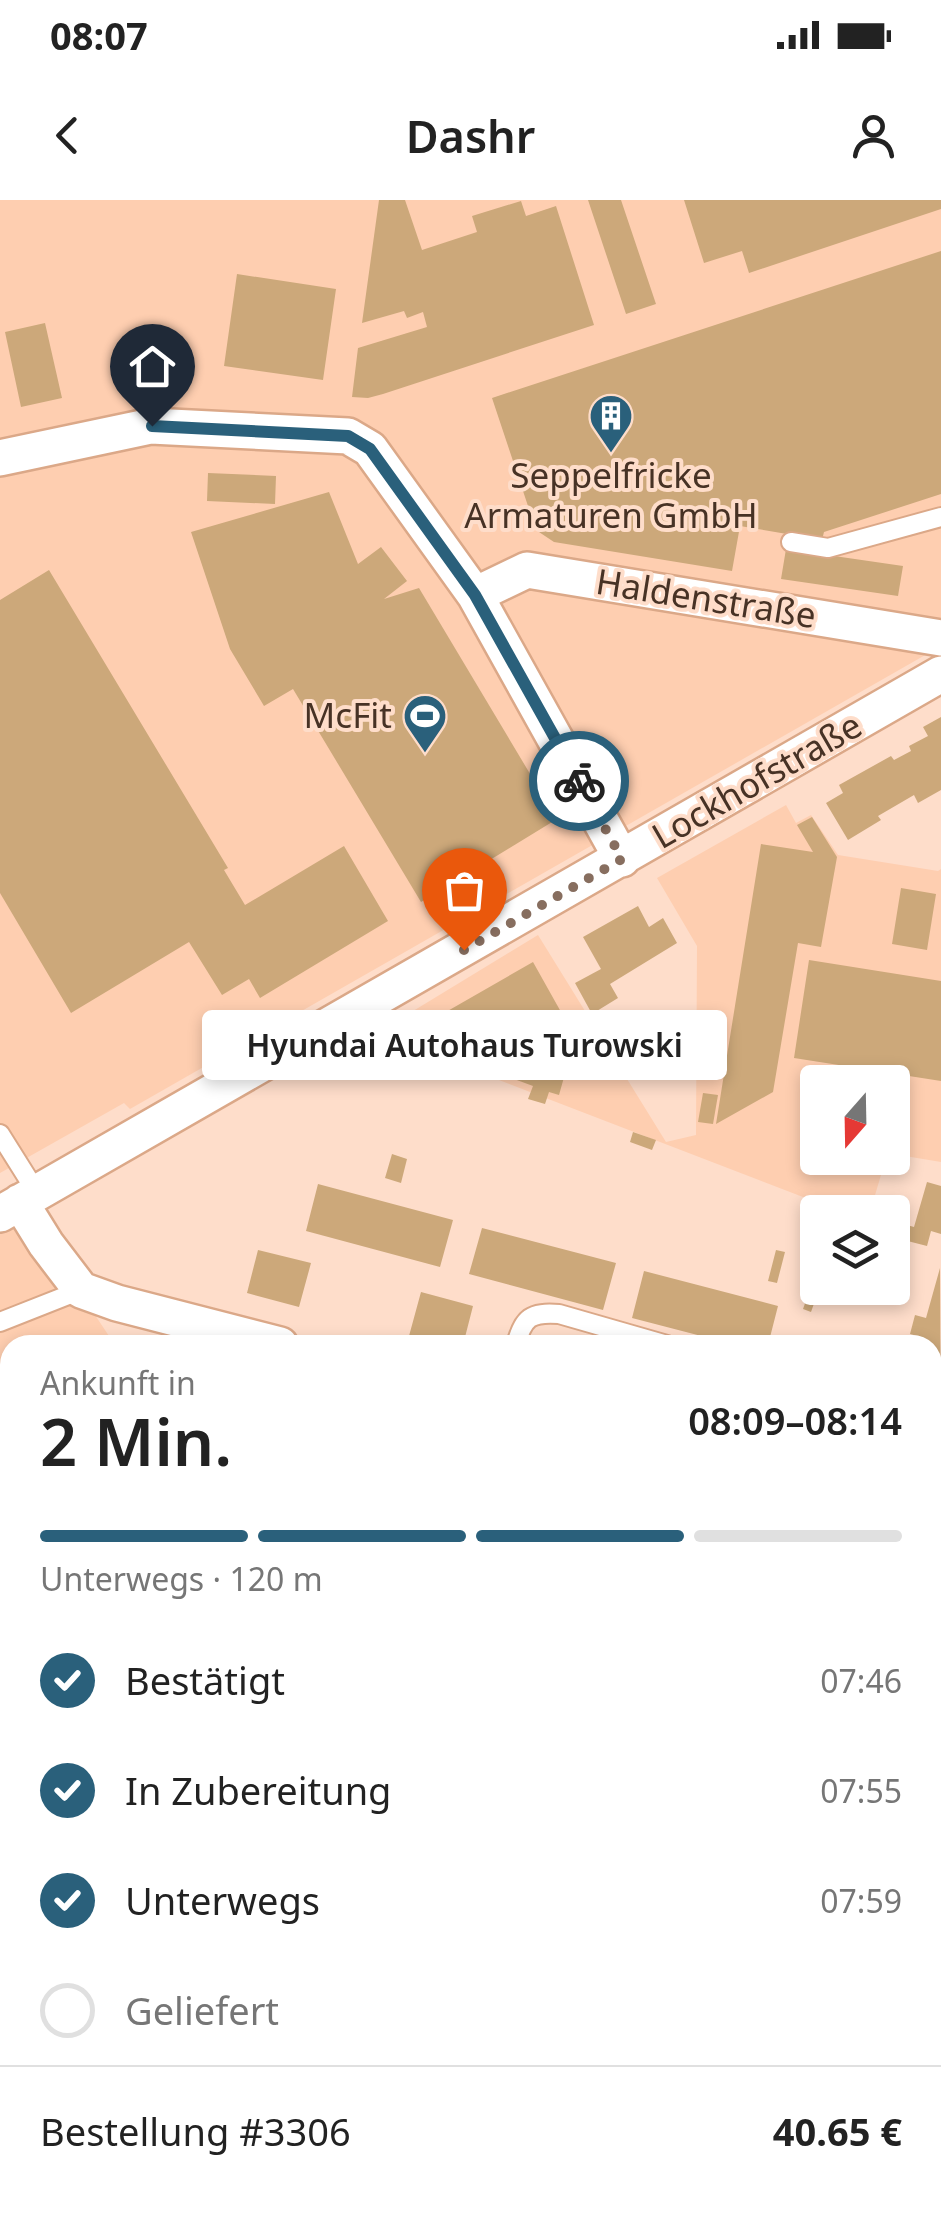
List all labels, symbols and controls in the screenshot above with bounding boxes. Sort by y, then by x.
text: 08:07 [50,9,148,61]
text: Dashr [406,105,535,166]
icon: back [40,108,95,163]
icon: person [846,108,901,163]
pin [110,324,195,427]
icon: home [125,339,180,394]
building icon: Seppelfricke Armaturen GmbH [588,393,634,454]
place label: Seppelfricke Armaturen GmbH [464,451,758,538]
street label: Haldenstraße [593,557,820,638]
place label: McFit [304,691,392,738]
sports icon: McFit [402,693,448,754]
street label: Lockhofstraße [643,701,870,859]
courier [529,731,629,831]
icon: bike [552,754,607,809]
pin [422,848,507,951]
icon: bag [437,863,492,918]
callout: Hyundai Autohaus Turowski [202,1010,726,1080]
text: Hyundai Autohaus Turowski [246,1023,683,1066]
north arrow [800,1065,910,1175]
map controls [800,1065,910,1305]
button: layers [800,1195,910,1305]
text: Ankunft in [40,1361,196,1404]
text: 08:09–08:14 [688,1394,902,1446]
text: 2 Min. [40,1397,232,1485]
text: Unterwegs · 120 m [40,1557,323,1600]
icon: check [40,1653,95,1708]
text: Bestätigt [125,1654,285,1706]
text: 07:46 [820,1659,902,1702]
icon: check [40,1763,95,1818]
text: In Zubereitung [125,1764,392,1816]
text: 07:55 [820,1769,902,1812]
icon: check [40,1873,95,1928]
text: Unterwegs [125,1874,320,1926]
text: 07:59 [820,1879,902,1922]
text: Geliefert [125,1984,279,2036]
text: Bestellung #3306 [40,2105,351,2157]
text: 40.65 € [773,2105,902,2157]

